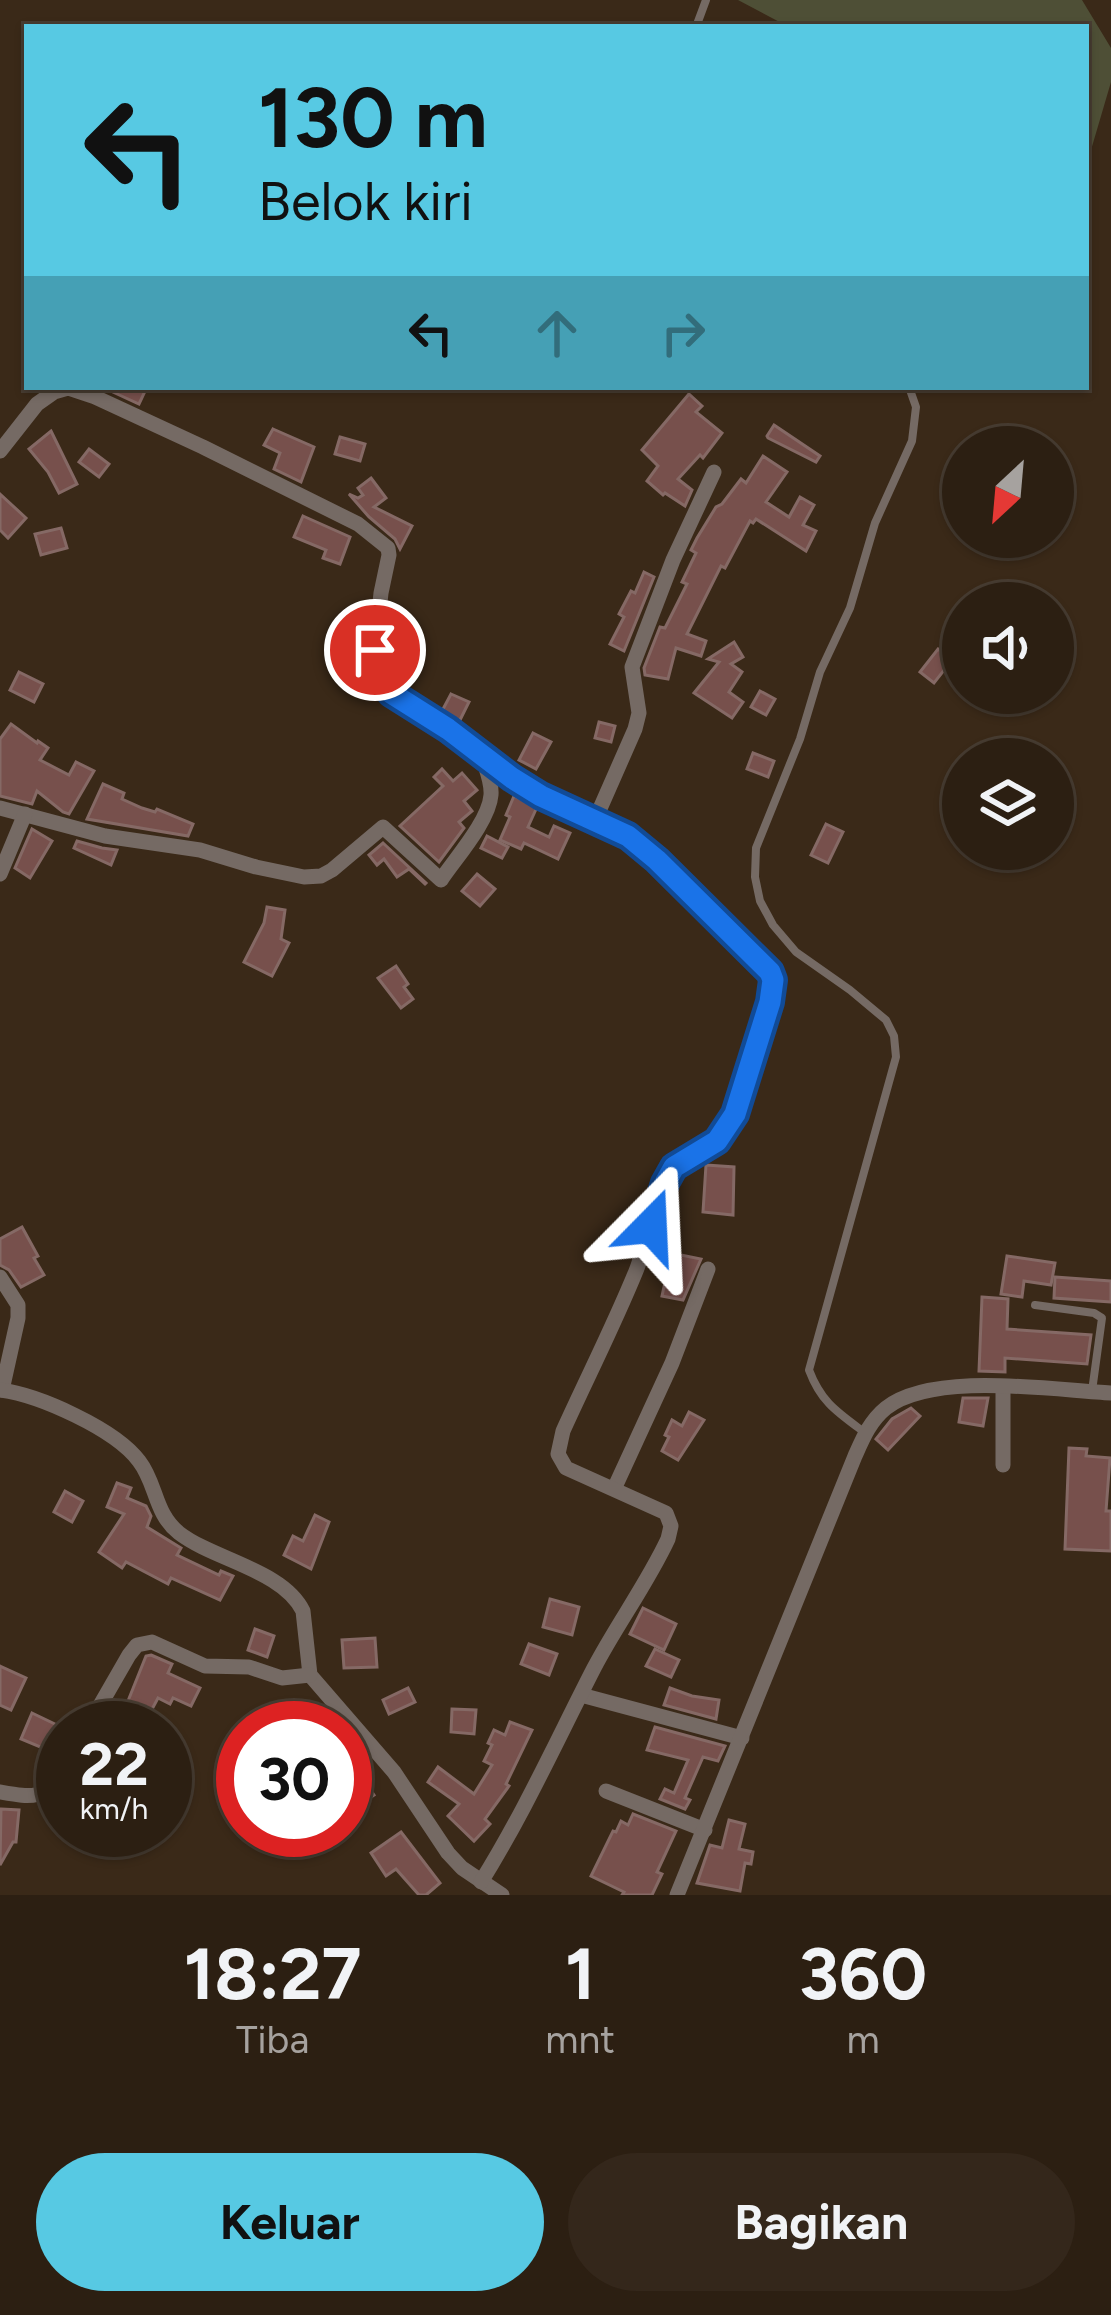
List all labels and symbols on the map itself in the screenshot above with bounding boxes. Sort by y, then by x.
north arrow [942,426,1074,558]
pin [324,599,426,701]
position arrow [588,1163,714,1289]
speed limit sign: 30 [216,1701,372,1857]

